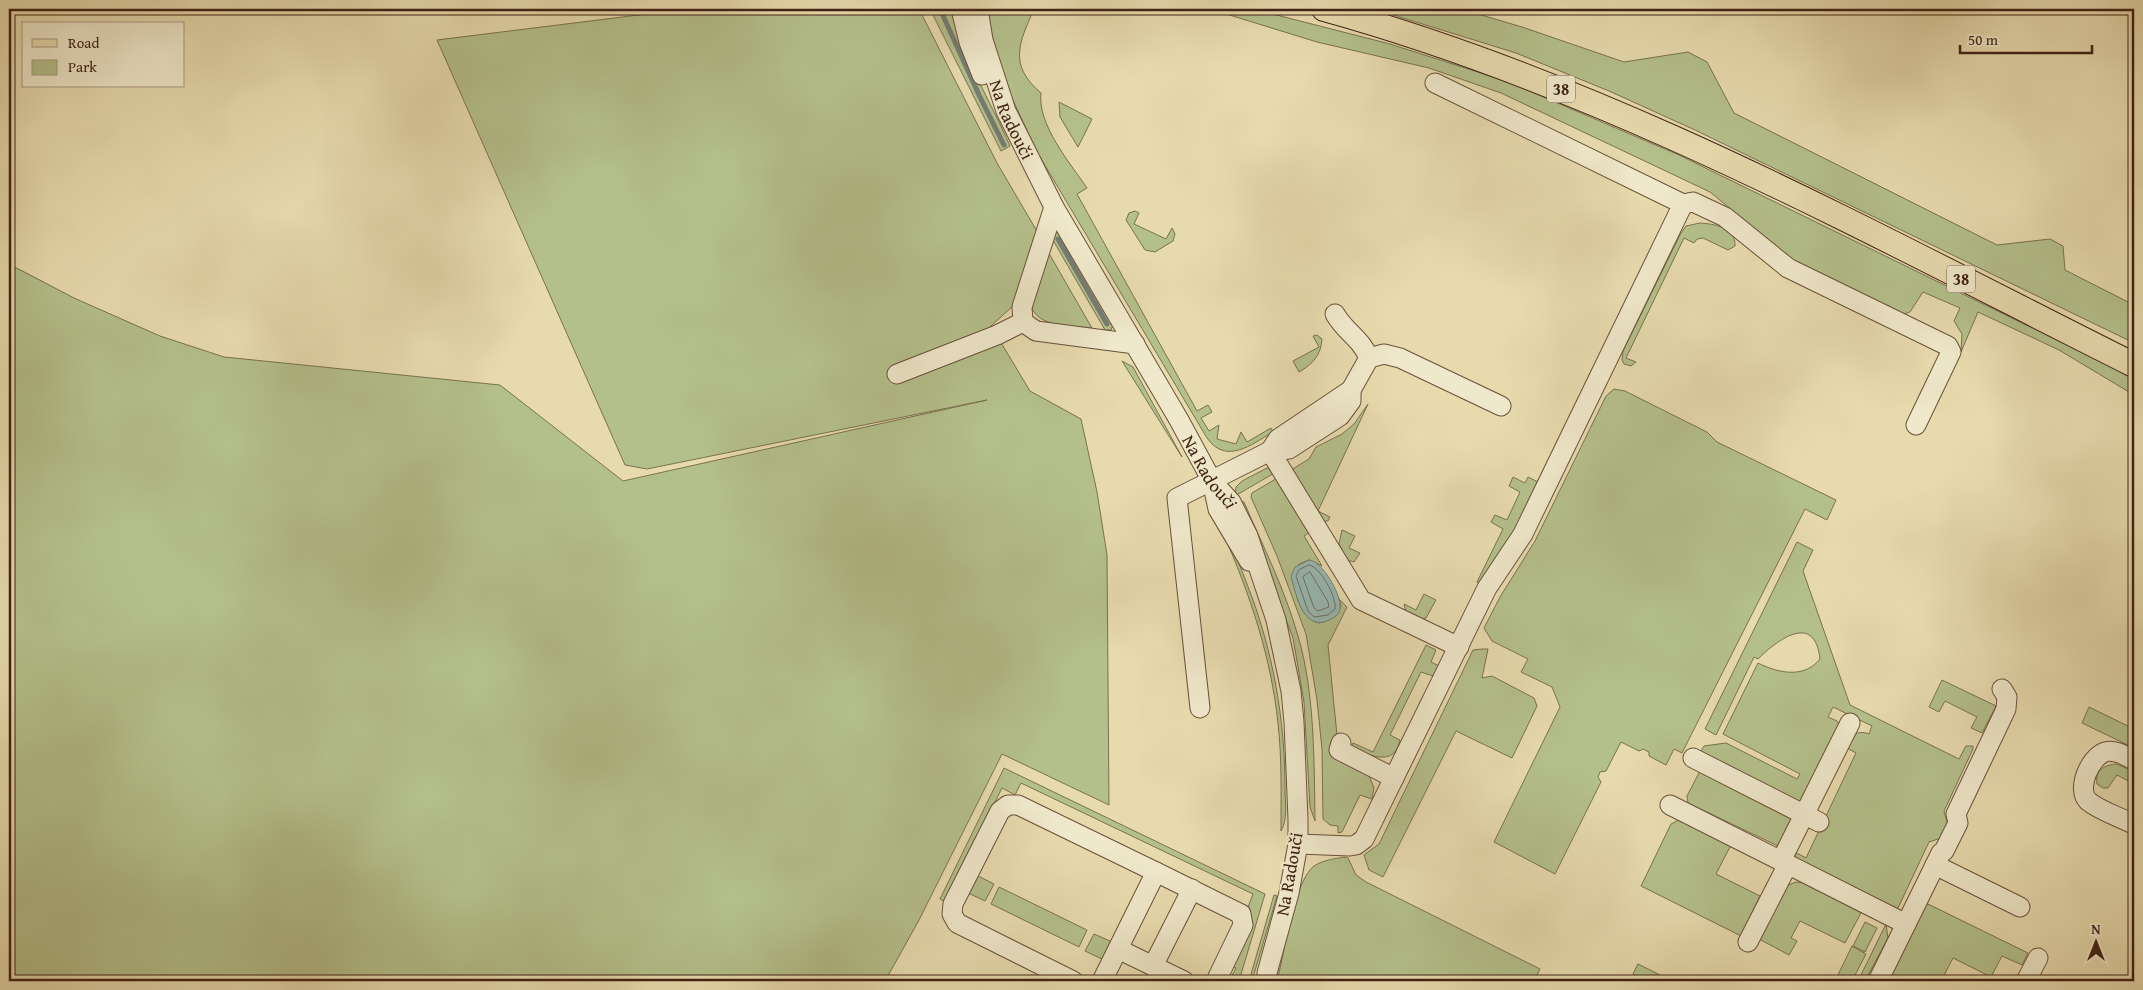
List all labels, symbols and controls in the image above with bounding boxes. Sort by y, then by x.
legend [22,22,185,88]
scale bar [1960,22,2093,54]
text: 50 m [1968,29,1999,50]
text: Road [68,32,99,53]
text: Park [68,56,97,77]
street label: Na Radouči [983,76,1041,164]
road number: 38 [1547,76,1575,102]
road number: 38 [1947,266,1975,292]
street label: Na Radouči [1176,430,1245,513]
street label: Na Radouči [1268,830,1310,918]
north arrow [2070,918,2120,968]
text: N [2091,919,2101,939]

